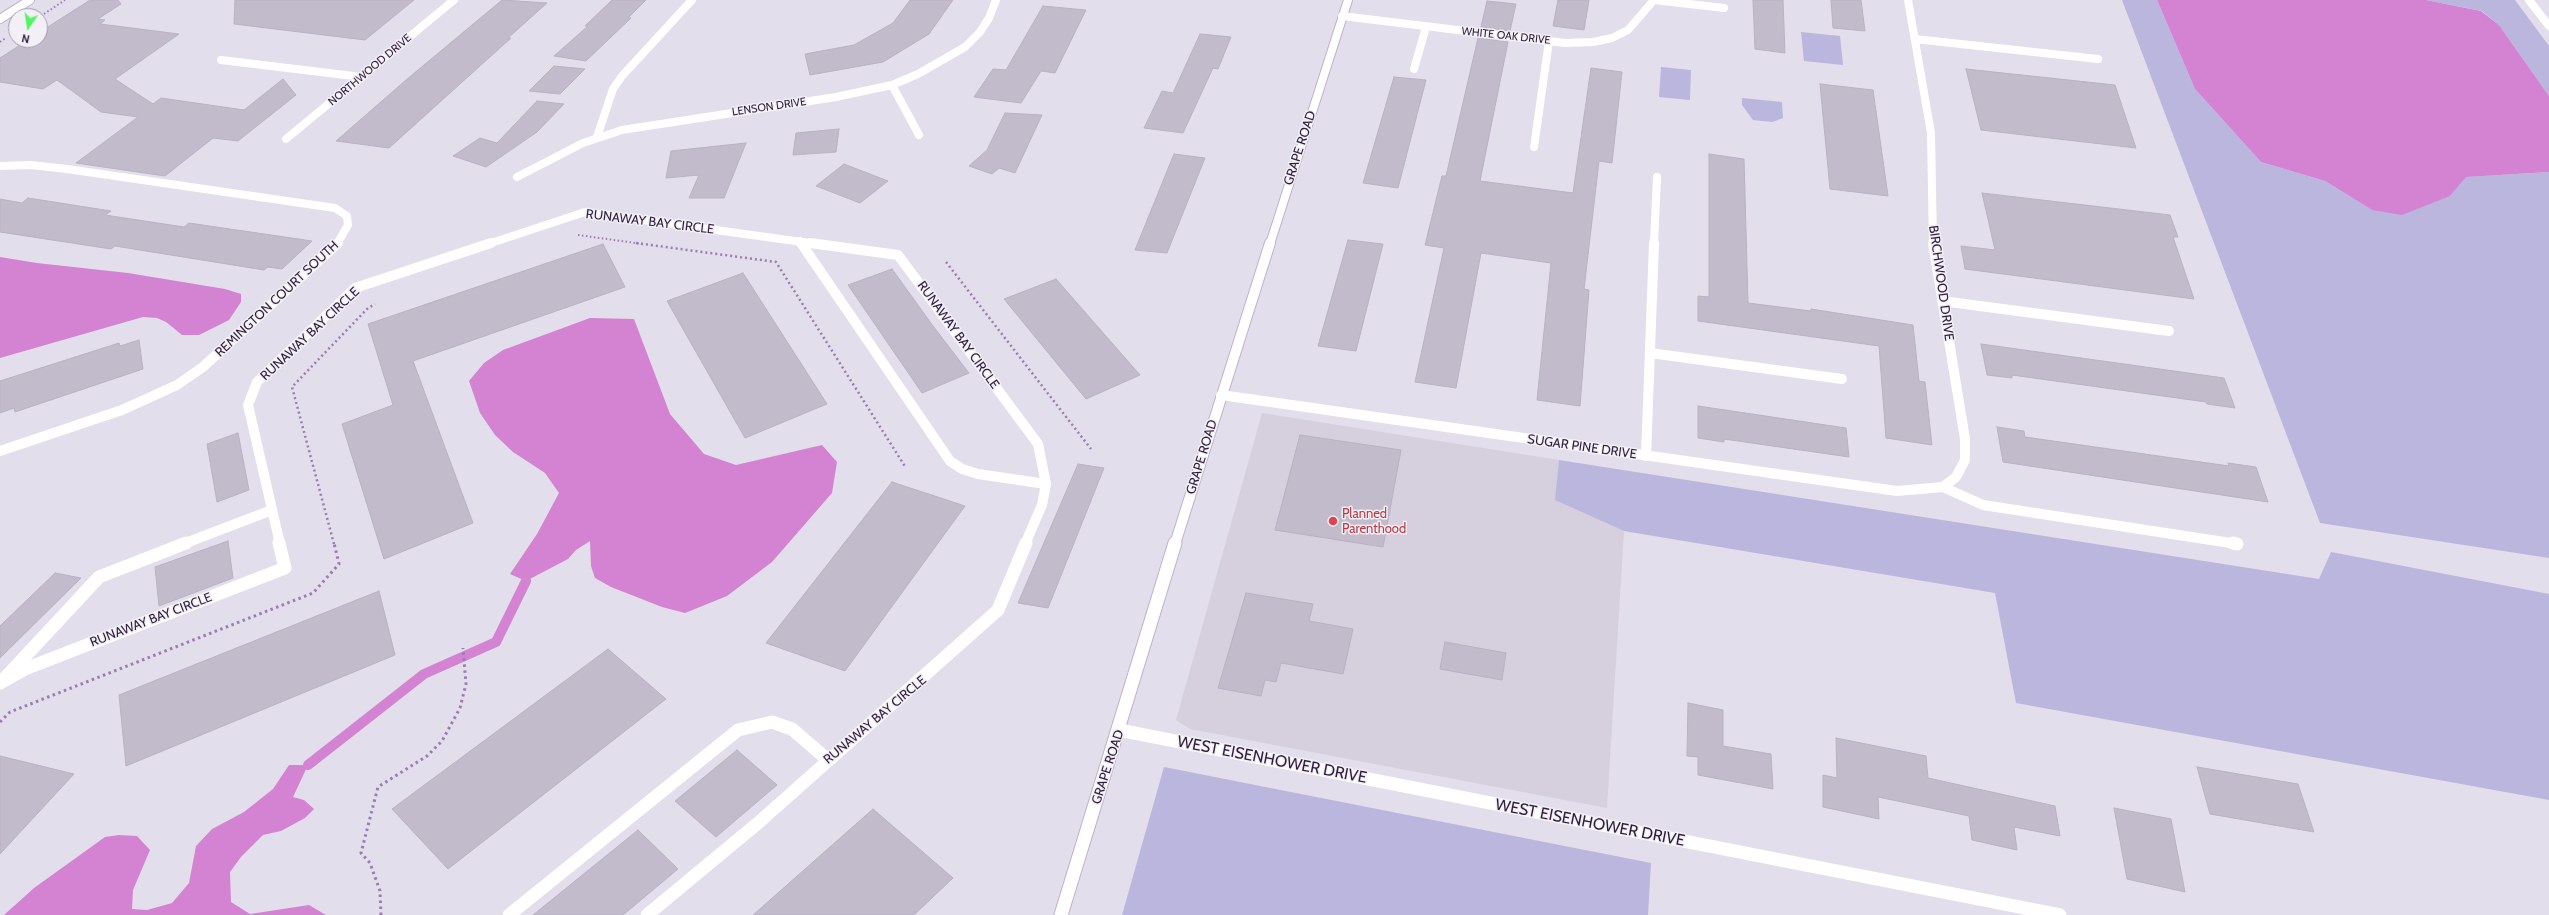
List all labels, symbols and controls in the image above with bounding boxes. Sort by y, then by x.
north arrow [8,8,48,48]
street label: WHITE OAK DRIVE [1461,25,1551,47]
text: N [20,31,31,46]
street label: NORTHWOOD DRIVE [326,31,414,109]
street label: LENSON DRIVE [731,95,807,119]
street label: GRAPE ROAD [1281,109,1319,187]
street label: RUNAWAY BAY CIRCLE [585,206,715,238]
street label: BIRCHWOOD DRIVE [1925,224,1957,342]
street label: REMINGTON COURT SOUTH [212,238,342,360]
street label: RUNAWAY BAY CIRCLE [914,278,1002,392]
street label: RUNAWAY BAY CIRCLE [257,284,363,384]
street label: GRAPE ROAD [1183,418,1221,496]
street label: SUGAR PINE DRIVE [1526,432,1638,462]
place label: Planned Parenthood [1342,506,1406,537]
marker: Planned Parenthood [1327,515,1339,527]
street label: RUNAWAY BAY CIRCLE [88,590,214,650]
street label: RUNAWAY BAY CIRCLE [820,672,930,768]
street label: GRAPE ROAD [1089,728,1127,806]
street label: WEST EISENHOWER DRIVE [1176,732,1368,788]
street label: WEST EISENHOWER DRIVE [1494,795,1686,851]

